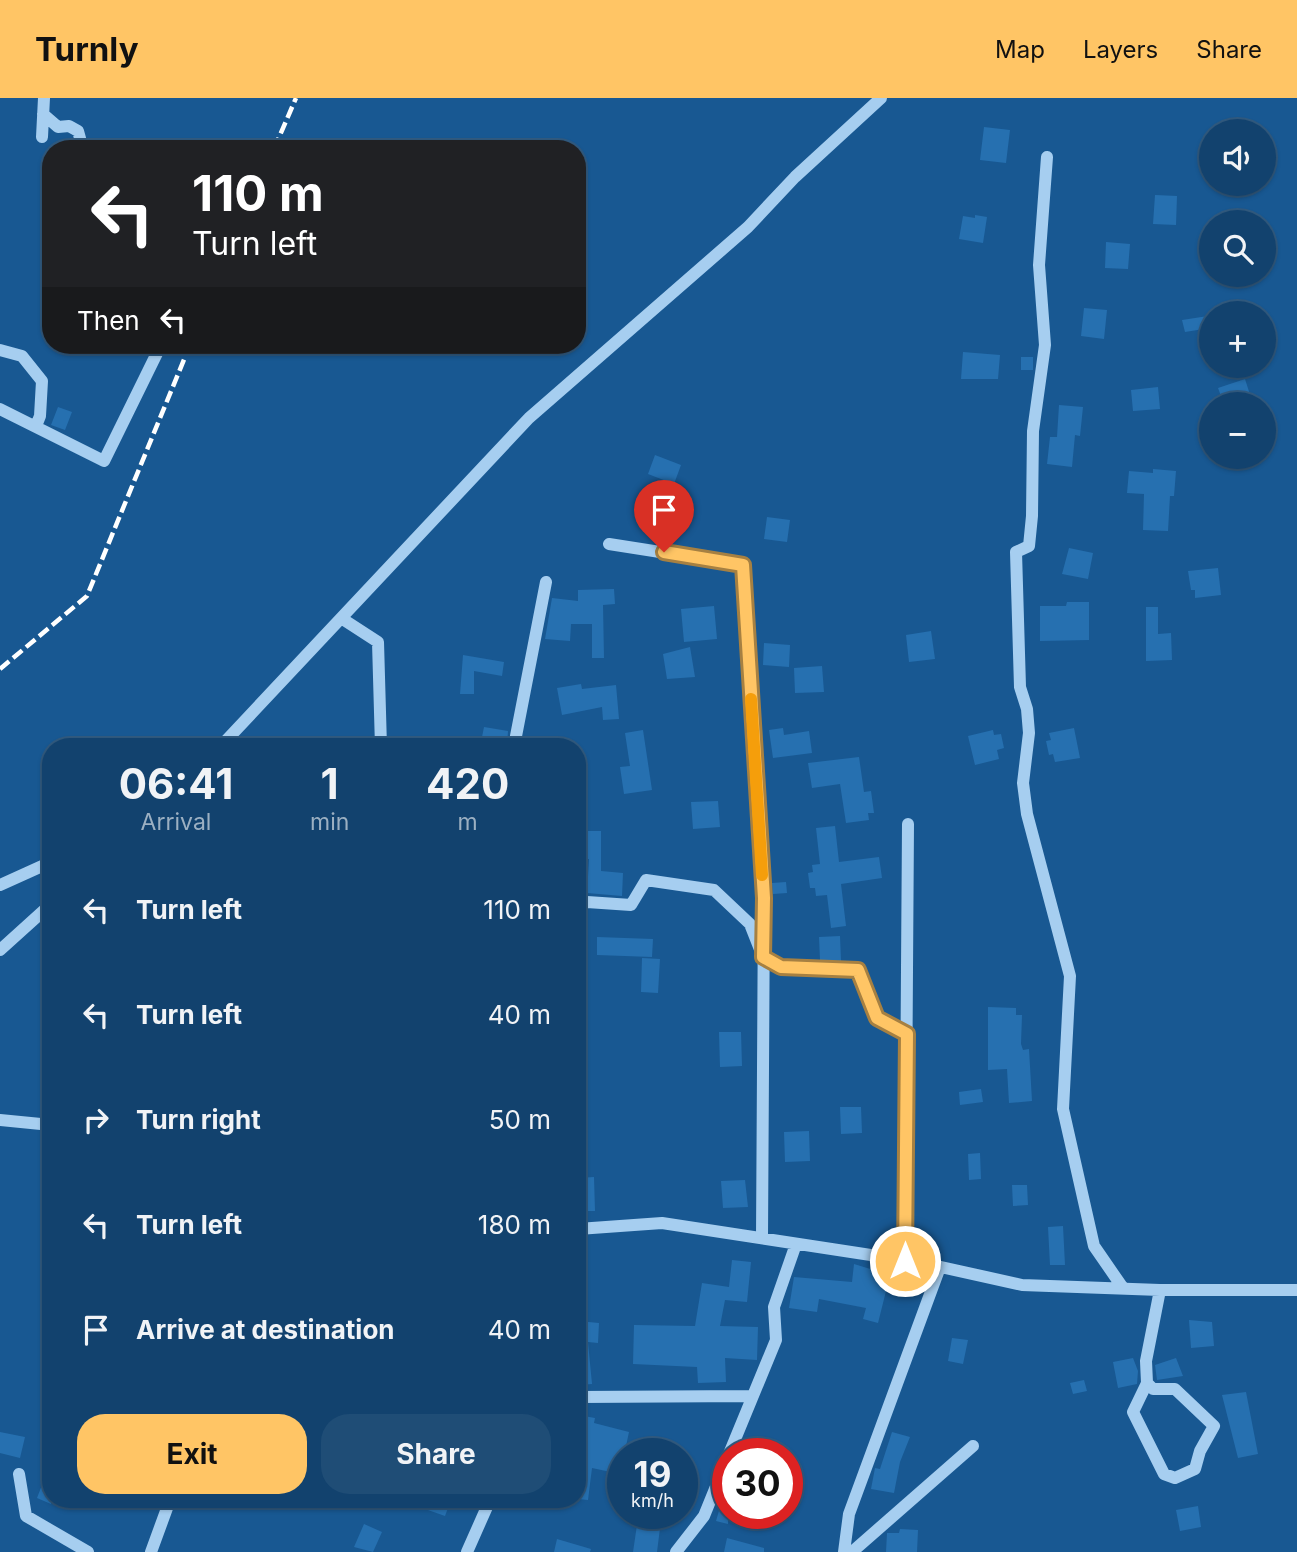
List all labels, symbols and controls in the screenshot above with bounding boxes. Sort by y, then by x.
text: Turnly [35,29,139,69]
text: Map [995,35,1045,64]
text: Layers [1083,35,1158,64]
text: Share [1196,35,1262,64]
map controls [1199,119,1276,469]
button: sound [1199,119,1276,196]
text: 110 m [192,164,324,223]
icon: left [77,168,168,259]
button: search [1199,210,1276,287]
text: Turn left [192,224,317,263]
icon: left [154,301,192,339]
button: + [1199,301,1276,378]
text: Then [77,305,140,336]
button: − [1199,392,1276,469]
pin [634,480,694,552]
icon: arrive [645,491,683,529]
text: 06:41 [119,758,233,809]
text: 1 [321,758,339,809]
text: 420 [426,758,509,809]
text: Arrival [141,808,211,836]
text: min [310,808,349,836]
text: m [458,808,478,836]
icon: left [77,891,115,929]
text: Turn left [136,894,242,925]
text: 110 m [483,894,551,925]
icon: left [77,996,115,1034]
text: Turn left [136,999,242,1030]
text: 40 m [488,999,551,1030]
icon: right [77,1101,115,1139]
text: Turn right [136,1104,261,1135]
text: 50 m [489,1104,551,1135]
icon: left [77,1206,115,1244]
text: Turn left [136,1209,242,1240]
text: 180 m [478,1209,551,1240]
position arrow [868,1224,942,1298]
icon: arrive [77,1311,115,1349]
text: Arrive at destination [136,1314,395,1345]
text: 40 m [488,1314,551,1345]
button: Exit [77,1414,307,1494]
button: Share [321,1414,551,1494]
speed limit sign: 30 [712,1438,803,1529]
text: 19 [634,1453,671,1495]
text: km/h [631,1490,674,1511]

